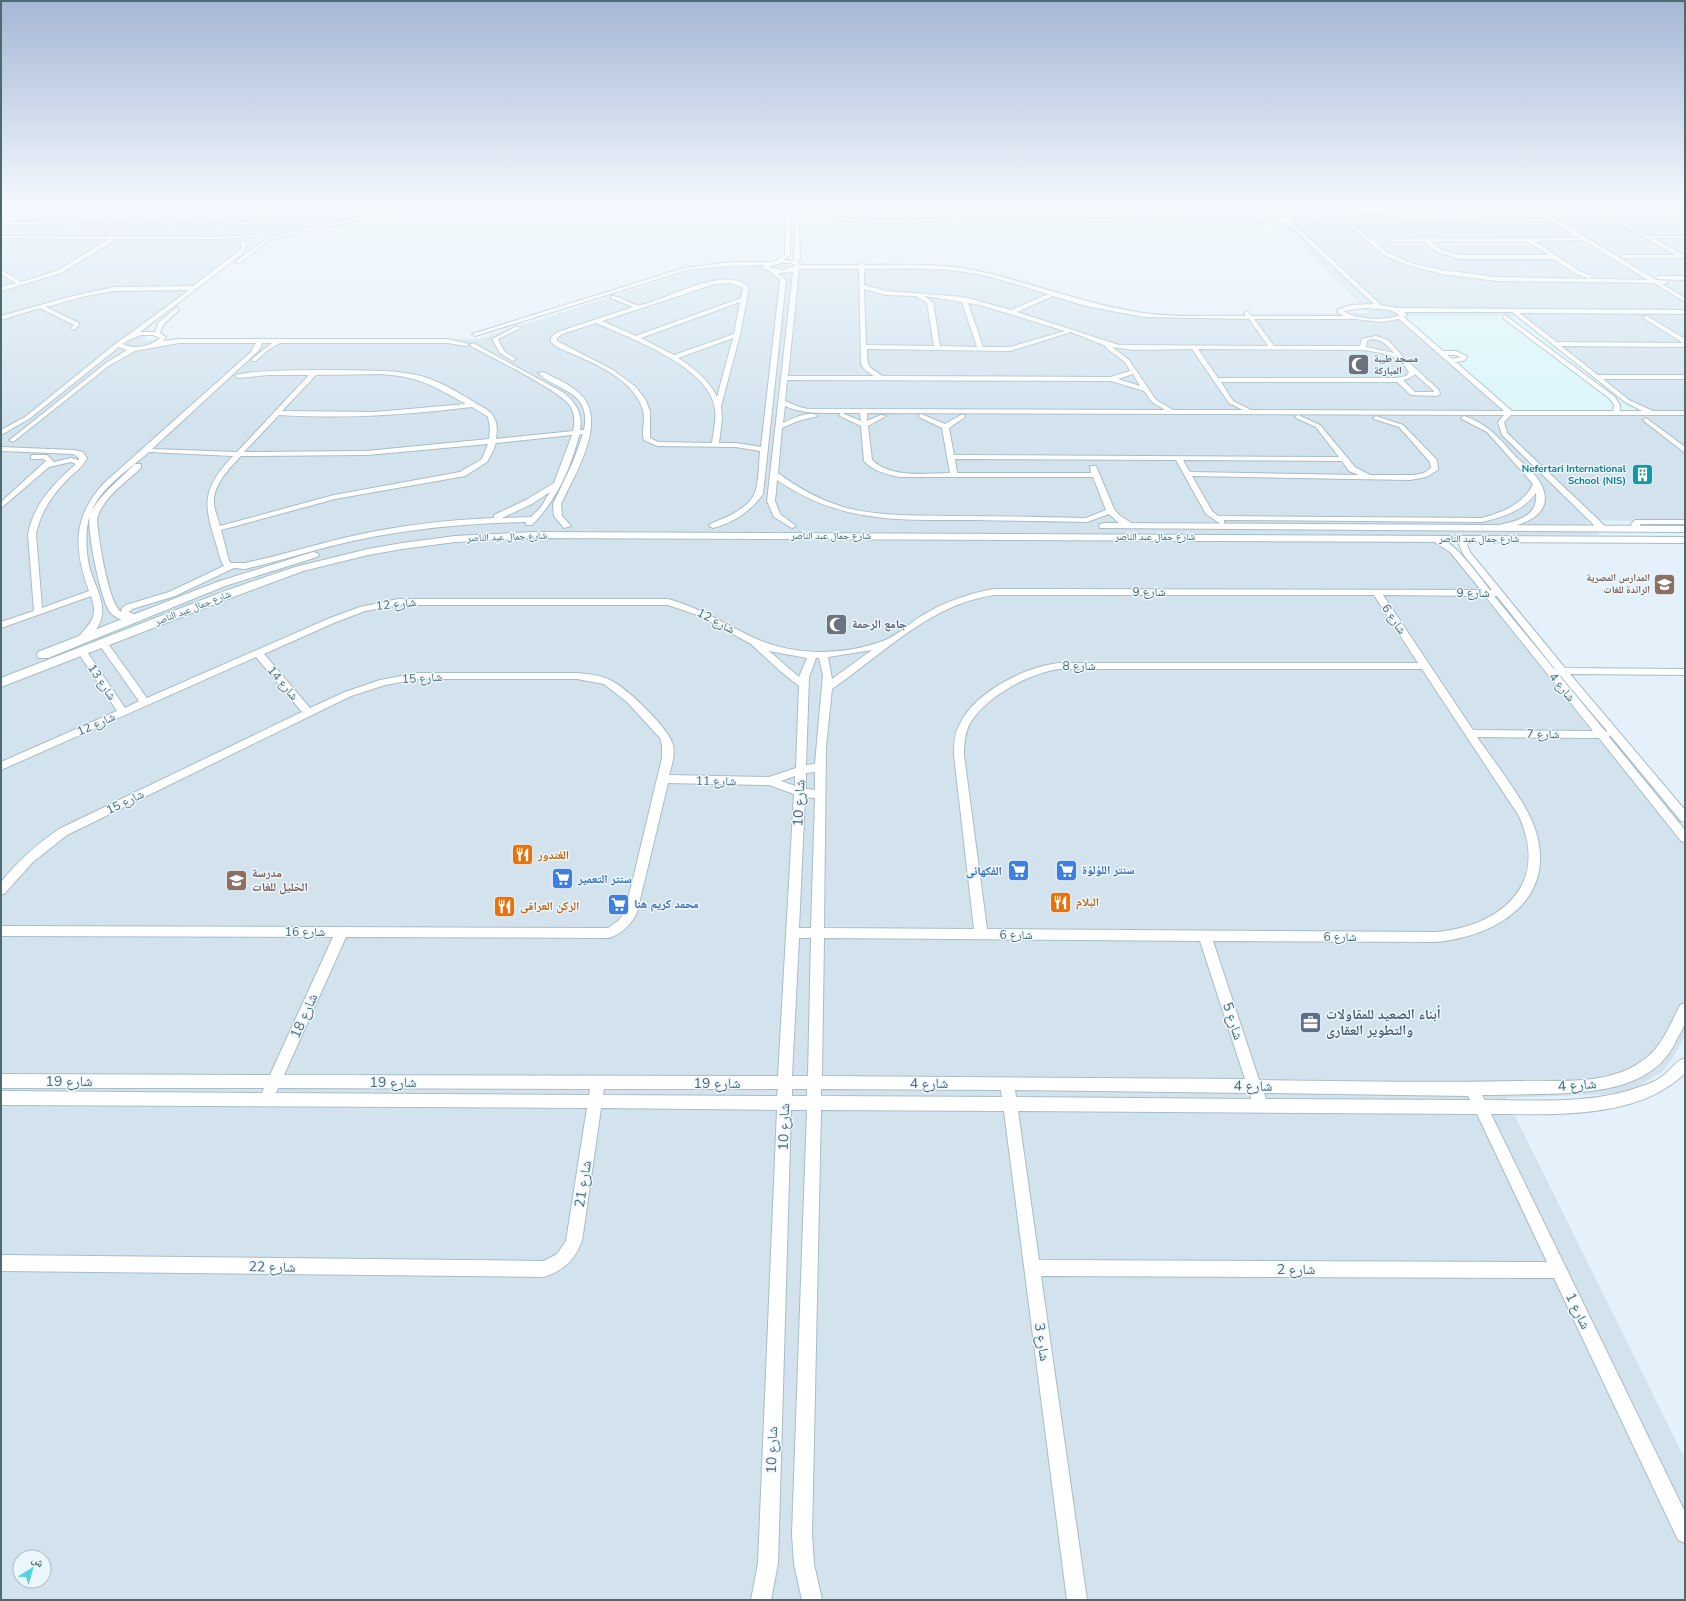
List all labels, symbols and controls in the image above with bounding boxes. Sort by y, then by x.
mosque icon: مسجد طيبة المباركة [1345,352,1371,378]
place label: مسجد طيبة المباركة [1374,352,1418,378]
place label: Nefertari International School (NIS) [1522,462,1627,488]
building icon: Nefertari International School (NIS) [1629,462,1655,488]
street label: شارع جمال عبد الناصر [466,529,548,545]
street label: شارع جمال عبد الناصر [790,529,872,543]
street label: شارع جمال عبد الناصر [1114,530,1196,544]
street label: شارع جمال عبد الناصر [1438,532,1520,546]
place label: المدارس المصرية الرائدة للغات [1586,571,1650,597]
school or university icon: المدارس المصرية الرائدة للغات [1652,571,1678,597]
street label: شارع 9 [1132,584,1166,600]
street label: شارع 9 [1456,585,1490,601]
street label: شارع جمال عبد الناصر [152,587,233,629]
street label: شارع 12 [375,594,417,614]
street label: شارع 6 [1378,601,1410,637]
street label: شارع 12 [694,604,738,638]
mosque icon: جامع الرحمة [824,611,850,637]
place label: جامع الرحمة [852,616,907,632]
street label: شارع 8 [1062,658,1096,674]
street label: شارع 13 [84,661,120,703]
street label: شارع 14 [264,662,302,704]
street label: شارع 15 [401,669,443,687]
street label: شارع 4 [1545,669,1579,705]
street label: شارع 12 [74,708,118,740]
street label: شارع 7 [1526,726,1560,742]
street label: شارع 11 [696,773,736,789]
street label: شارع 10 [788,779,810,827]
street label: شارع 15 [103,786,147,818]
restaurant icon: الغندور [510,842,536,868]
place label: الغندور [537,847,569,863]
supermarket icon: سنتر اللؤلؤة [1054,857,1080,883]
supermarket icon: الفكهانى [1005,858,1031,884]
place label: سنتر اللؤلؤة [1082,862,1135,878]
place label: الفكهانى [966,863,1002,879]
place label: مدرسة الخليل للغات [252,865,308,895]
supermarket icon: سنتر التعمير [550,866,576,892]
school or university icon: مدرسة الخليل للغات [224,867,250,893]
place label: سنتر التعمير [577,871,632,887]
restaurant icon: البلام [1048,889,1074,915]
supermarket icon: محمد كريم هنا [606,891,632,917]
restaurant icon: الركن العراقى [492,893,518,919]
place label: البلام [1076,894,1099,910]
place label: محمد كريم هنا [634,896,699,912]
place label: الركن العراقى [520,898,579,914]
street label: شارع 16 [285,924,325,940]
street label: شارع 6 [999,927,1033,943]
street label: شارع 6 [1323,929,1357,945]
street label: شارع 18 [286,991,322,1041]
street label: شارع 5 [1218,1000,1248,1042]
place label: أبناء الصعيد للمقاولات والتطوير العقارى [1326,1005,1441,1040]
office icon: أبناء الصعيد للمقاولات والتطوير العقارى [1298,1009,1324,1035]
street label: شارع 19 [45,1072,93,1091]
street label: شارع 19 [369,1073,417,1092]
street label: شارع 19 [693,1074,741,1093]
street label: شارع 4 [910,1074,948,1093]
street label: شارع 4 [1557,1074,1597,1096]
street label: شارع 4 [1234,1076,1272,1096]
street label: شارع 10 [774,1103,794,1151]
street label: شارع 21 [570,1159,596,1209]
street label: شارع 22 [248,1257,296,1277]
street label: شارع 2 [1277,1260,1315,1279]
street label: شارع 1 [1561,1289,1595,1333]
street label: شارع 3 [1030,1322,1054,1362]
street label: شارع 10 [762,1426,782,1474]
north arrow [12,1549,52,1589]
text: ش [29,1552,47,1571]

